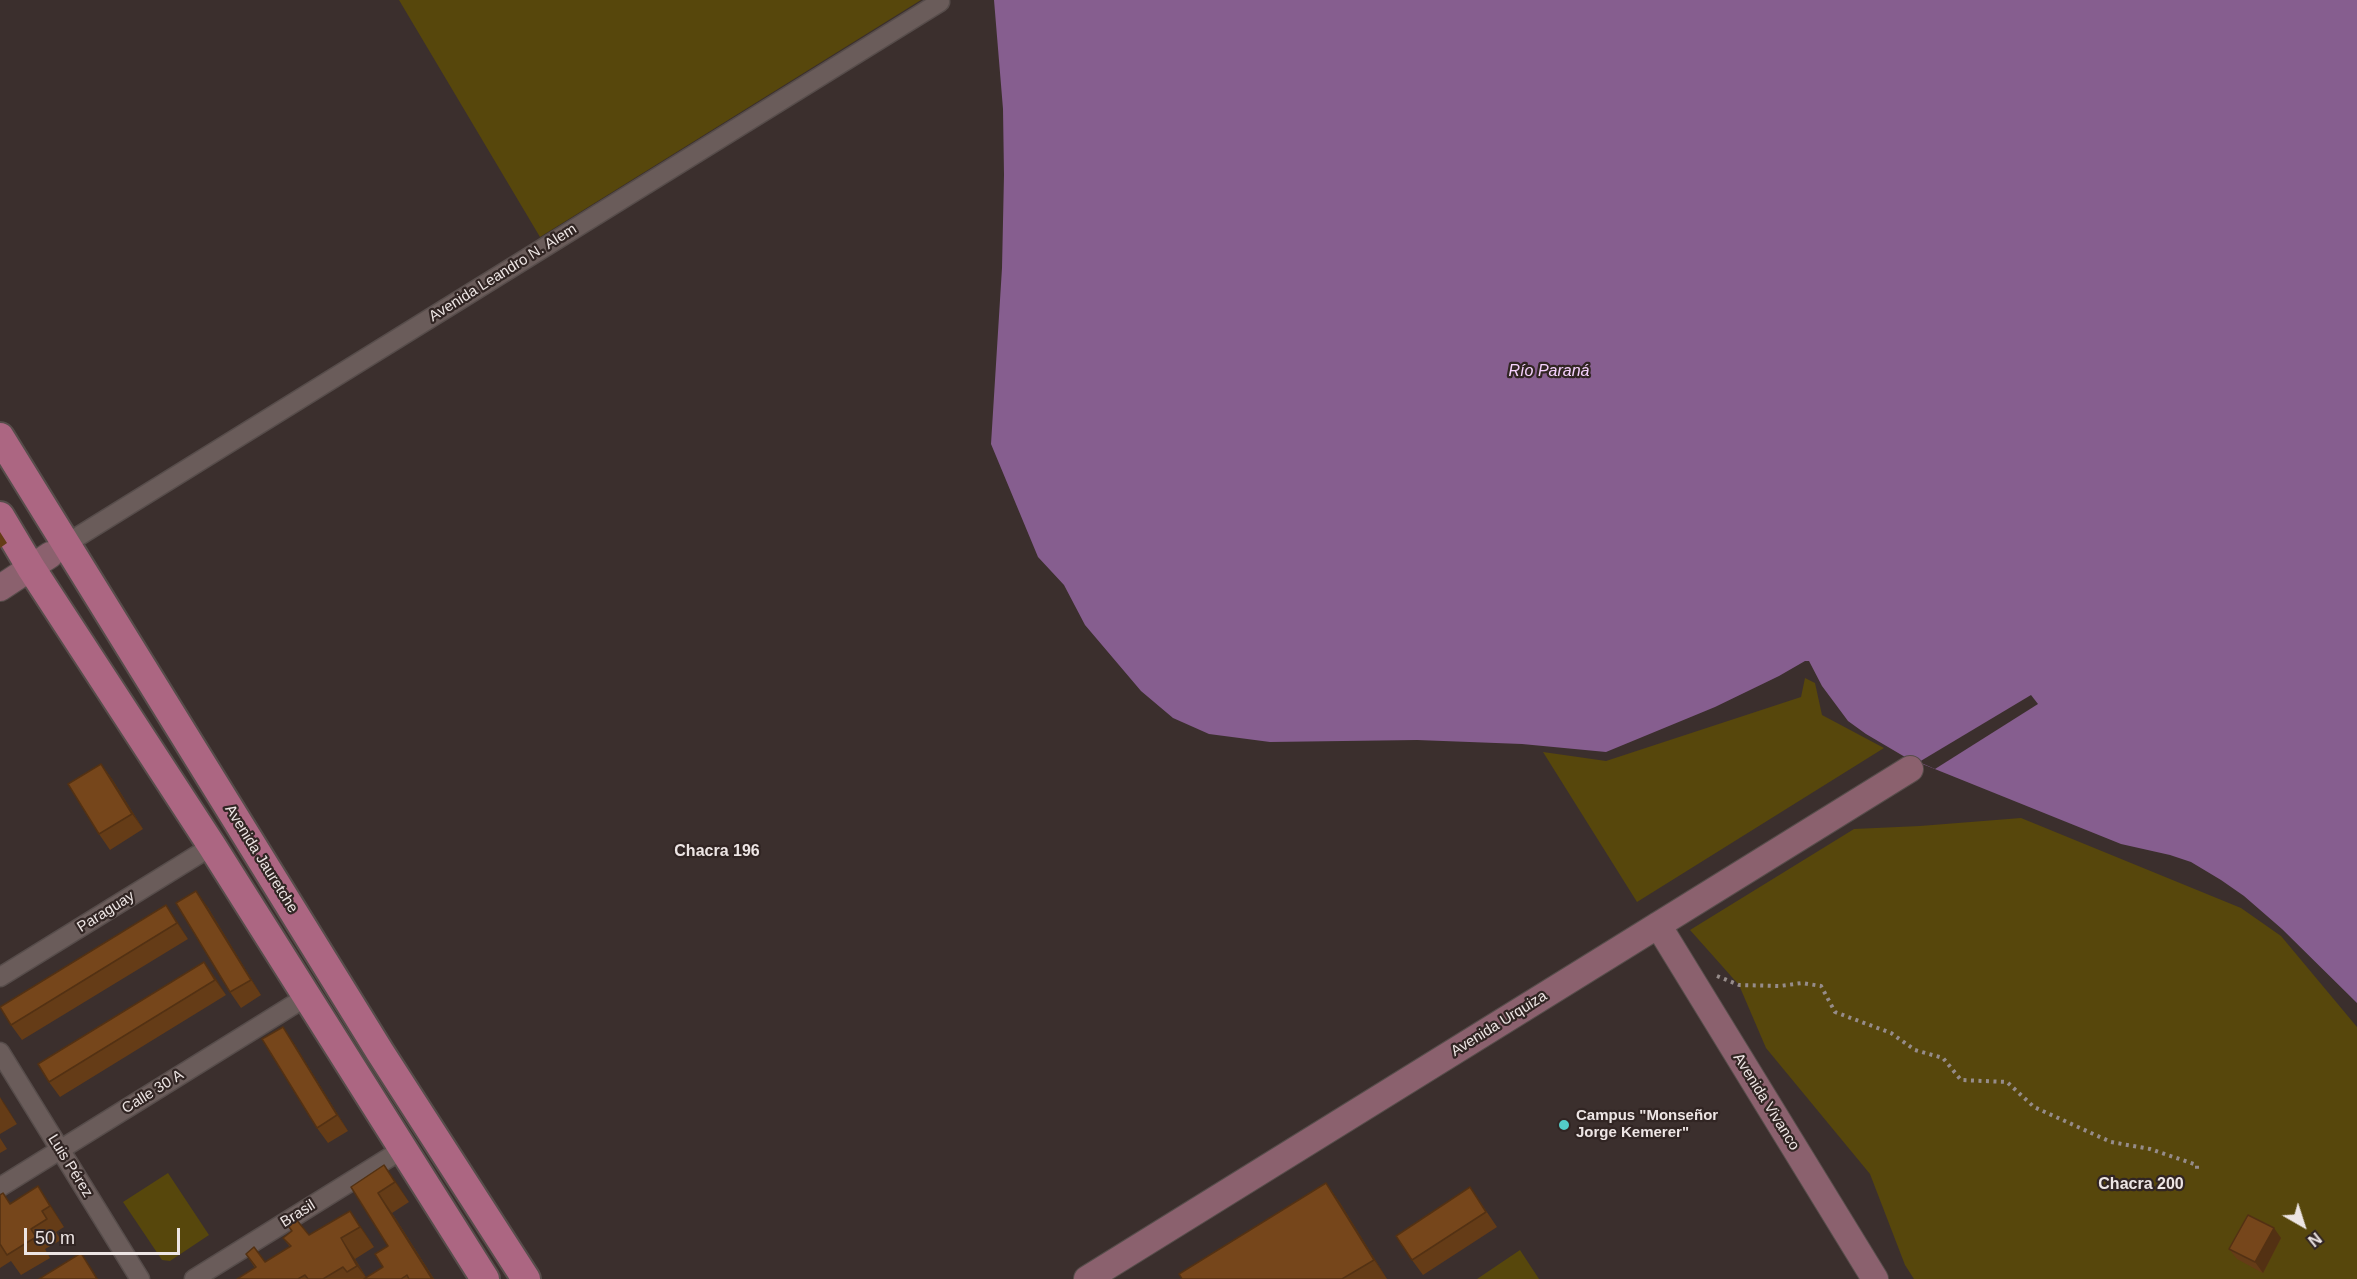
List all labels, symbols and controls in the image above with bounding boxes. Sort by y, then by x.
street label: Avenida Leandro N. Alem [426,220,580,326]
water label: Río Paraná [1509,362,1589,382]
street label: Avenida Jauretche [221,802,301,916]
district label: Chacra 196 [674,842,760,862]
street label: Paraguay [74,887,138,937]
street label: Avenida Urquiza [1448,987,1550,1061]
street label: Avenida Vivanco [1729,1050,1803,1154]
street label: Calle 30 A [119,1066,187,1118]
place label: Campus "Monseñor Jorge Kemerer" [1576,1107,1718,1142]
marker: Campus "Monseñor Jorge Kemerer" [1557,1118,1571,1132]
street label: Luis Pérez [44,1131,96,1201]
district label: Chacra 200 [2098,1175,2184,1195]
north arrow [2273,1195,2333,1255]
street label: Brasil [277,1196,319,1232]
scale bar [27,1216,183,1254]
text: 50 m [35,1228,75,1248]
text: N [2305,1229,2324,1250]

